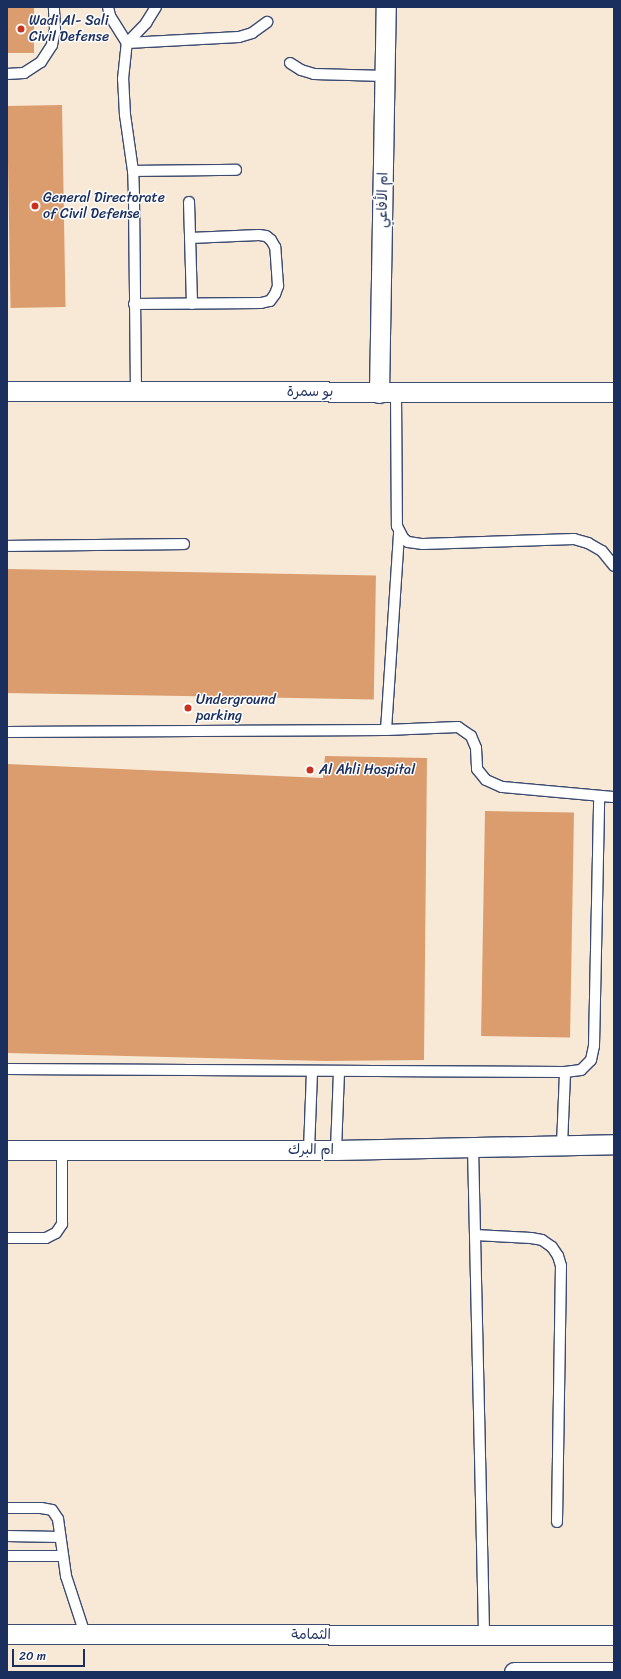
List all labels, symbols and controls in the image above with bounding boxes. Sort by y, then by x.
place label: Wadi Al- Sali Civil Defense [29,13,109,46]
marker: Wadi Al- Sali Civil Defense [16,24,26,34]
street label: ام الأفاعي [374,172,392,228]
place label: General Directorate of Civil Defense [43,190,165,222]
marker: General Directorate of Civil Defense [30,201,40,211]
street label: بو سمرة [287,384,333,400]
place label: Underground parking [196,692,276,724]
marker: Underground parking [183,703,193,713]
place label: Al Ahli Hospital [319,762,415,778]
marker: Al Ahli Hospital [304,764,316,776]
street label: ام البرك [288,1142,334,1158]
street label: الثمامة [291,1627,331,1643]
scale bar [14,1641,87,1667]
text: 20 m [19,1645,46,1667]

